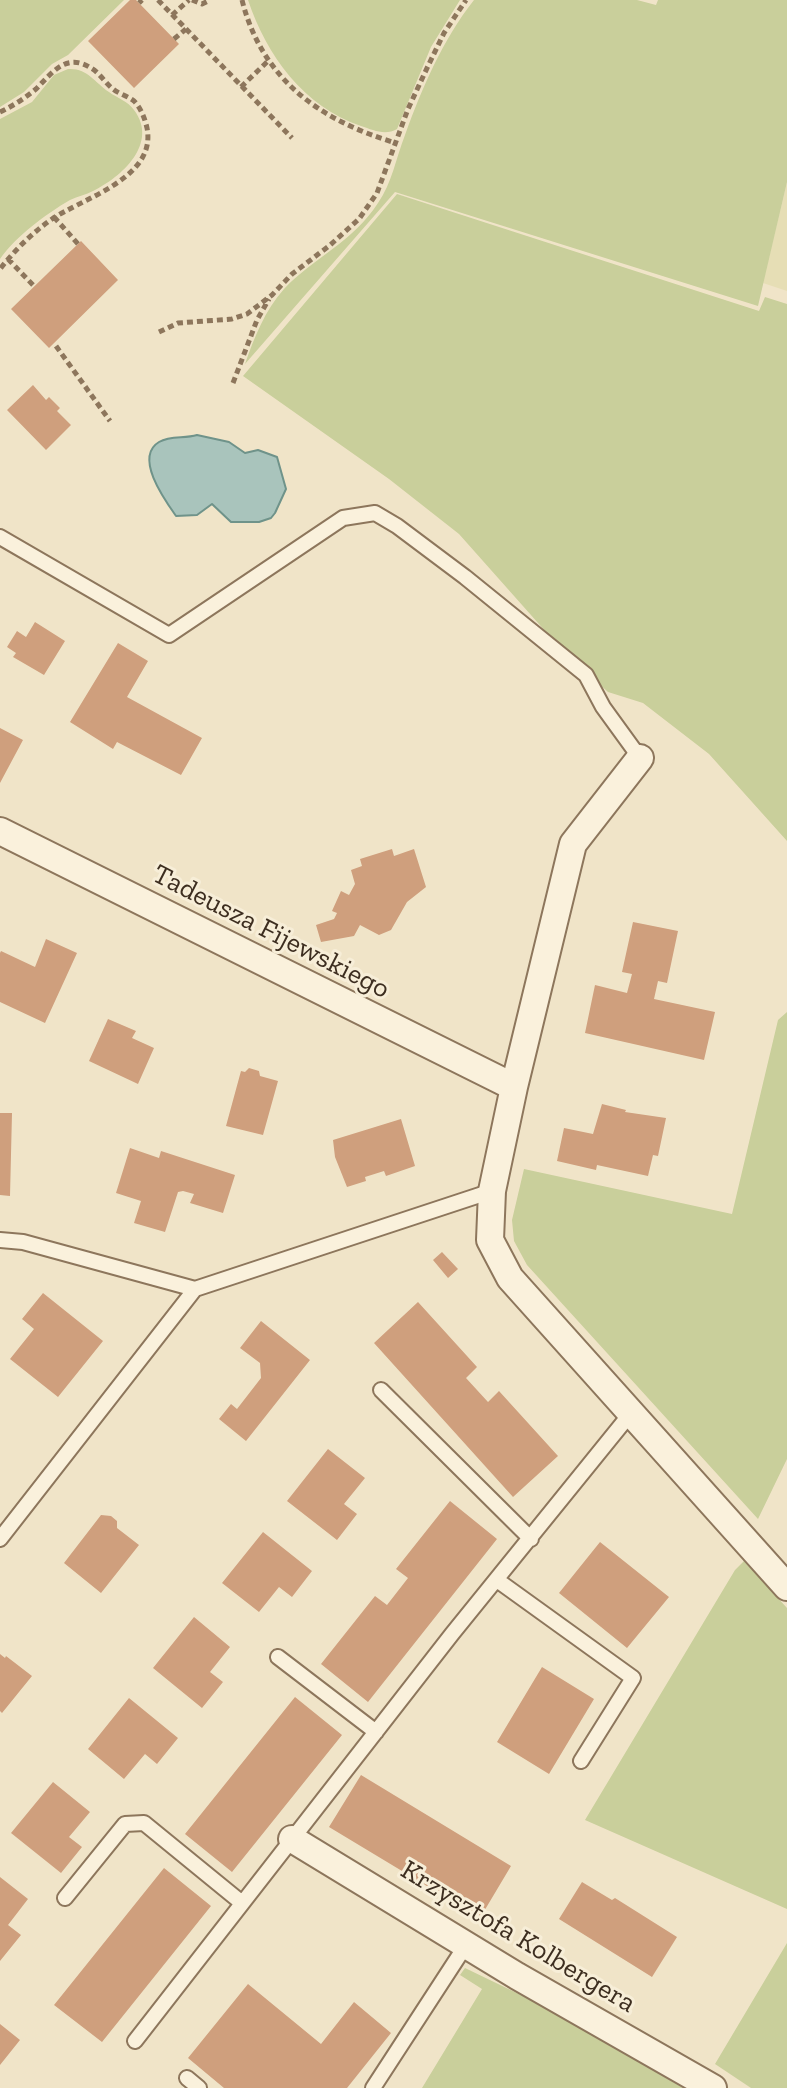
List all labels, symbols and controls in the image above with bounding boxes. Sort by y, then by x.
street label: Tadeusza Fijewskiego [147,858,395,1006]
street label: Krzysztofa Kolbergera [394,1854,642,2020]

